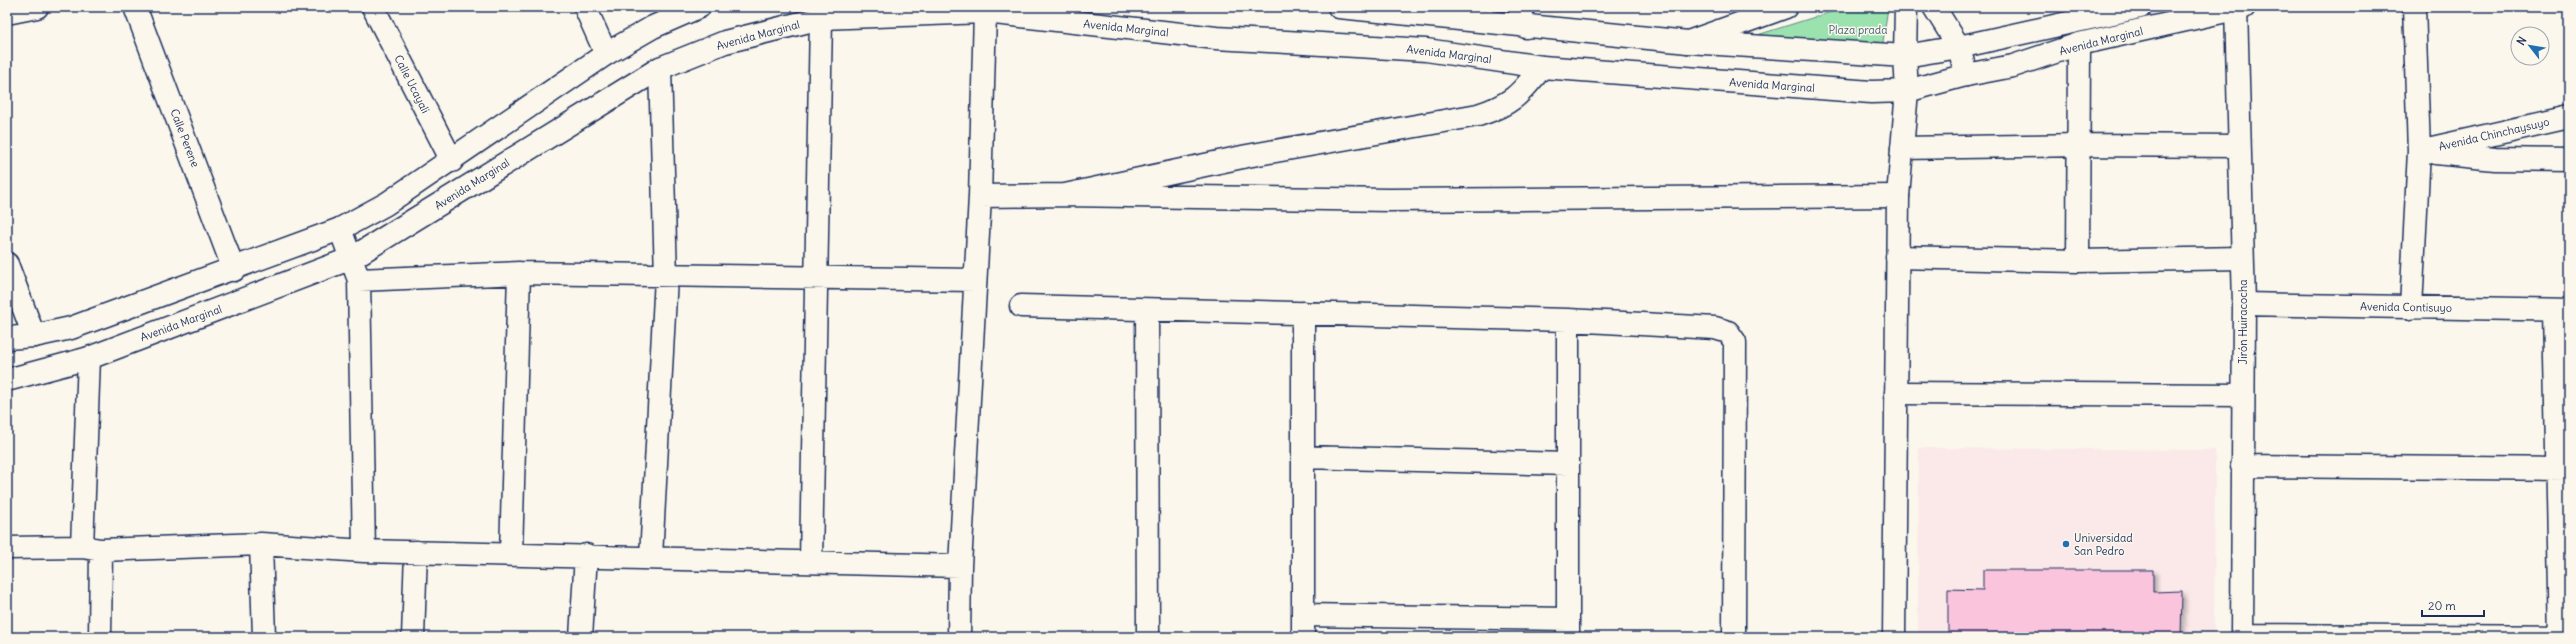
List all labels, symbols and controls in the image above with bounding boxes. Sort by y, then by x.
street label: Avenida Marginal [715,17,801,53]
street label: Avenida Marginal [1083,17,1169,39]
park label: Plaza prada [1828,23,1888,37]
street label: Avenida Marginal [2058,24,2144,58]
north arrow [2510,26,2550,66]
text: N [2513,34,2529,48]
street label: Avenida Marginal [1406,42,1492,66]
street label: Calle Ucayali [391,53,433,115]
street label: Avenida Marginal [1729,75,1815,95]
street label: Calle Perene [167,107,203,169]
street label: Avenida Chinchaysuyo [2437,114,2551,154]
street label: Avenida Marginal [432,155,512,213]
street label: Jirón Huiracocha [2236,279,2250,365]
street label: Avenida Contisuyo [2360,299,2452,315]
street label: Avenida Marginal [138,302,224,344]
place label: Universidad San Pedro [2074,531,2133,558]
marker: Universidad San Pedro [2061,539,2071,549]
scale bar [2422,592,2484,618]
text: 20 m [2428,598,2456,613]

